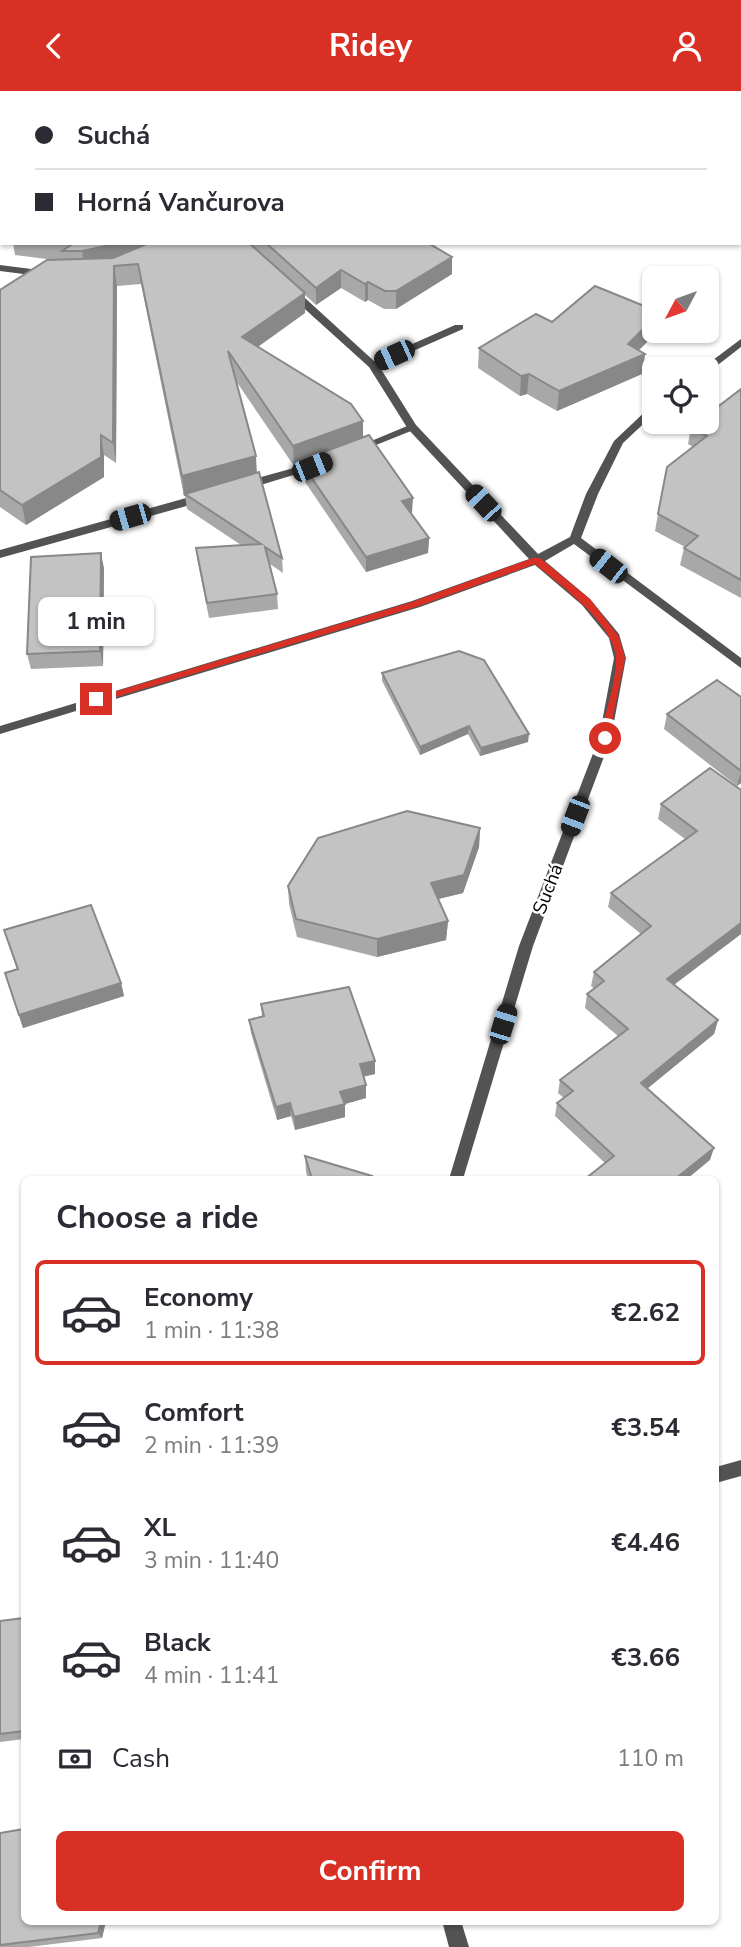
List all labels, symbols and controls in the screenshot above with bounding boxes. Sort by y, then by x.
text: Ridey [329,24,412,67]
icon: back [35,27,73,65]
icon: person [668,27,706,65]
text: Suchá [77,118,150,153]
text: Horná Vančurova [77,185,285,220]
north arrow [642,266,719,343]
map controls [642,266,719,434]
car [371,337,418,373]
button: locate [642,357,719,434]
car [289,449,336,485]
car [461,480,506,526]
car [107,501,154,533]
car [585,545,632,587]
callout: 1 min [38,597,154,647]
text: 1 min [66,606,126,637]
route end [80,683,112,715]
route start [589,722,621,754]
car [558,793,593,839]
street label: Suchá [527,860,569,918]
car [487,1001,520,1047]
text: Choose a ride [56,1196,258,1239]
text: Economy [144,1280,253,1315]
icon: car [60,1281,123,1344]
text: €2.62 [611,1295,680,1330]
text: 1 min · 11:38 [144,1315,279,1346]
text: Comfort [144,1395,244,1430]
icon: car [60,1396,123,1459]
text: €3.54 [611,1410,680,1445]
text: 2 min · 11:39 [144,1430,279,1461]
text: XL [144,1510,176,1545]
icon: car [60,1511,123,1574]
text: €4.46 [611,1525,680,1560]
text: 3 min · 11:40 [144,1545,279,1576]
text: Black [144,1625,211,1660]
icon: car [60,1626,123,1689]
text: €3.66 [611,1640,680,1675]
text: 4 min · 11:41 [144,1660,279,1691]
icon: cash [56,1740,94,1778]
text: Cash [112,1741,170,1776]
text: 110 m [617,1743,684,1774]
button: Confirm [56,1831,684,1911]

